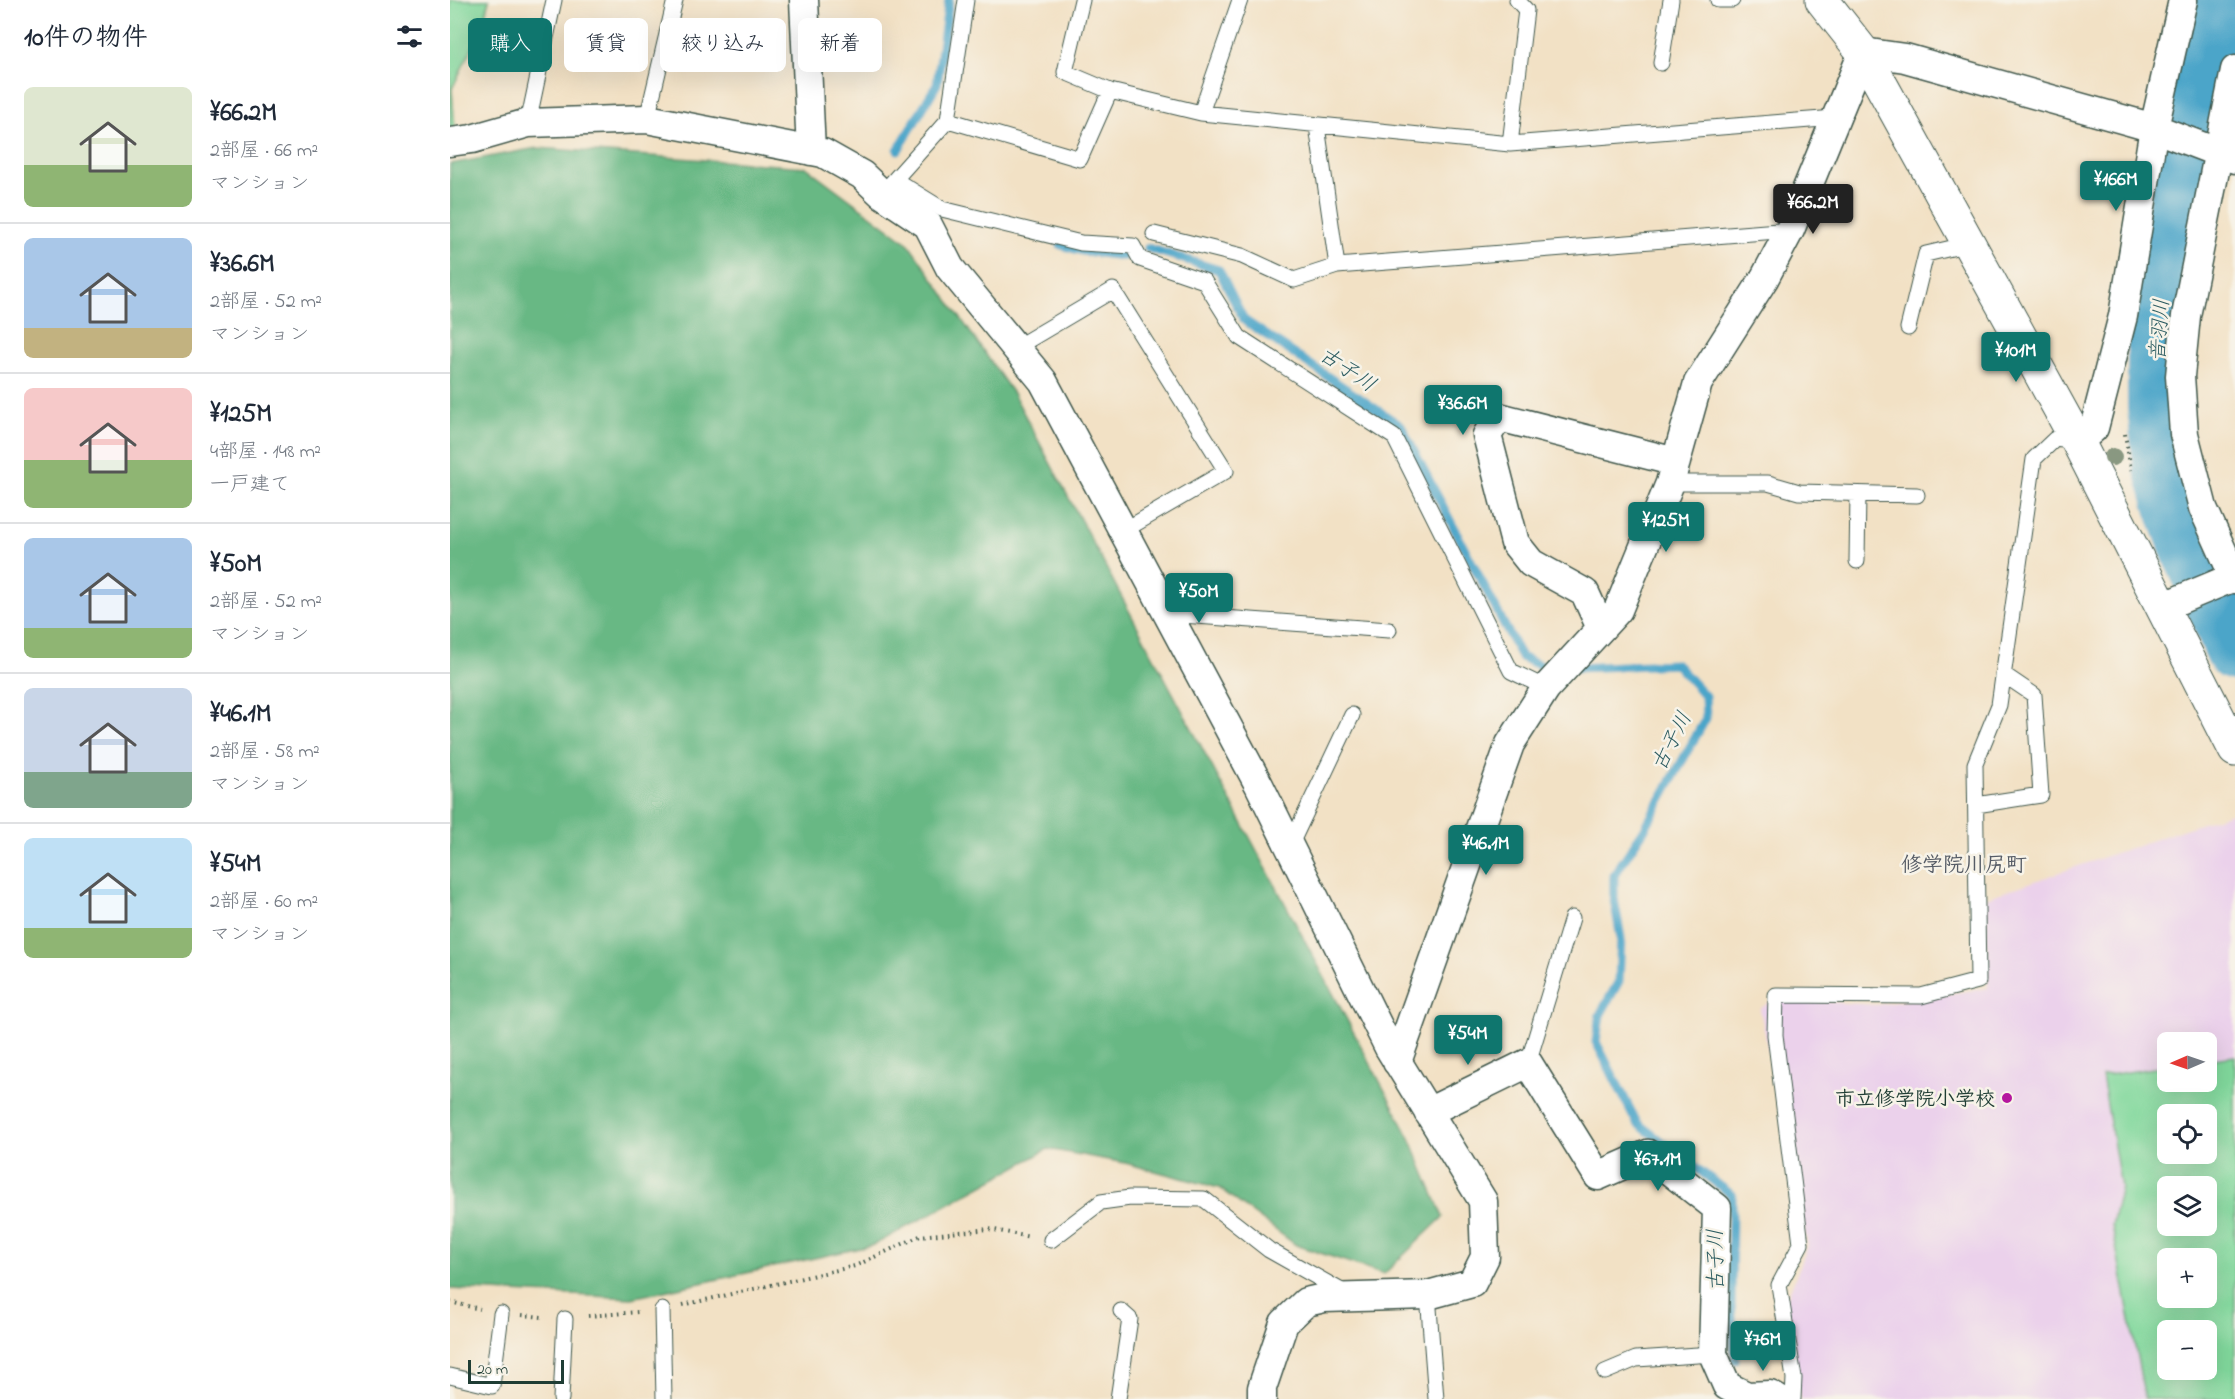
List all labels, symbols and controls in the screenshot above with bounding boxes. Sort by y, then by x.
chip: 購入 [468,18,552,72]
chip: 賃貸 [564,18,648,72]
chip: 絞り込み [660,18,786,72]
chip: 新着 [798,18,882,72]
text: 10件の物件 [24,20,148,58]
icon: filters [393,20,426,53]
text: ¥66.2M [210,95,277,133]
icon: home [72,111,144,183]
text: 2部屋 · 66 m² [210,137,318,166]
pin: ¥166M [2074,161,2158,212]
text: ¥166M [2094,166,2138,195]
text: マンション [210,170,309,199]
pin: ¥66.2M [1764,184,1862,235]
text: ¥66.2M [1787,189,1839,218]
text: ¥36.6M [210,246,275,284]
icon: home [72,262,144,334]
text: 2部屋 · 52 m² [210,288,322,317]
water label: 音羽川 [2144,298,2178,363]
text: マンション [210,321,309,350]
pin: ¥101M [1974,332,2058,383]
text: ¥101M [1995,337,2037,366]
water label: 古子川 [1312,341,1381,401]
pin: ¥36.6M [1414,385,1512,436]
text: ¥36.6M [1438,390,1488,419]
text: ¥125M [210,396,272,434]
icon: home [72,412,144,484]
text: 4部屋 · 148 m² [210,438,321,467]
text: 一戸建て [210,471,290,500]
pin: ¥125M [1624,502,1708,553]
text: ¥125M [1642,507,1690,536]
text: ¥50M [210,546,262,584]
icon: home [72,562,144,634]
pin: ¥50M [1163,573,1235,624]
text: ¥50M [1179,578,1219,607]
text: 2部屋 · 52 m² [210,588,322,617]
text: マンション [210,621,309,650]
text: ¥46.1M [210,696,272,734]
water label: 古子川 [1645,707,1700,777]
icon: home [72,712,144,784]
text: 2部屋 · 58 m² [210,738,320,767]
text: マンション [210,771,309,800]
pin: ¥46.1M [1437,825,1535,876]
text: ¥46.1M [1462,830,1510,859]
text: ¥54M [210,846,262,884]
district label: 修学院川尻町 [1901,851,2027,881]
icon: home [72,862,144,934]
text: 2部屋 · 60 m² [210,888,318,917]
text: マンション [210,921,309,950]
pin: ¥54M [1432,1015,1504,1066]
text: ¥54M [1448,1020,1488,1049]
north arrow [2157,1032,2217,1092]
map controls [2157,1032,2217,1380]
place label: 市立修学院小学校 [1835,1086,1995,1115]
marker: 市立修学院小学校 [2000,1091,2014,1105]
button: locate [2157,1104,2217,1164]
pin: ¥67.1M [1609,1141,1707,1192]
text: ¥67.1M [1634,1146,1682,1175]
button: layers [2157,1176,2217,1236]
water label: 古子川 [1701,1228,1733,1292]
button: + [2157,1248,2217,1308]
button: − [2157,1320,2217,1380]
pin: ¥76M [1727,1321,1799,1372]
text: ¥76M [1745,1326,1781,1355]
scale bar [468,1357,564,1384]
text: 20 m [477,1358,508,1382]

